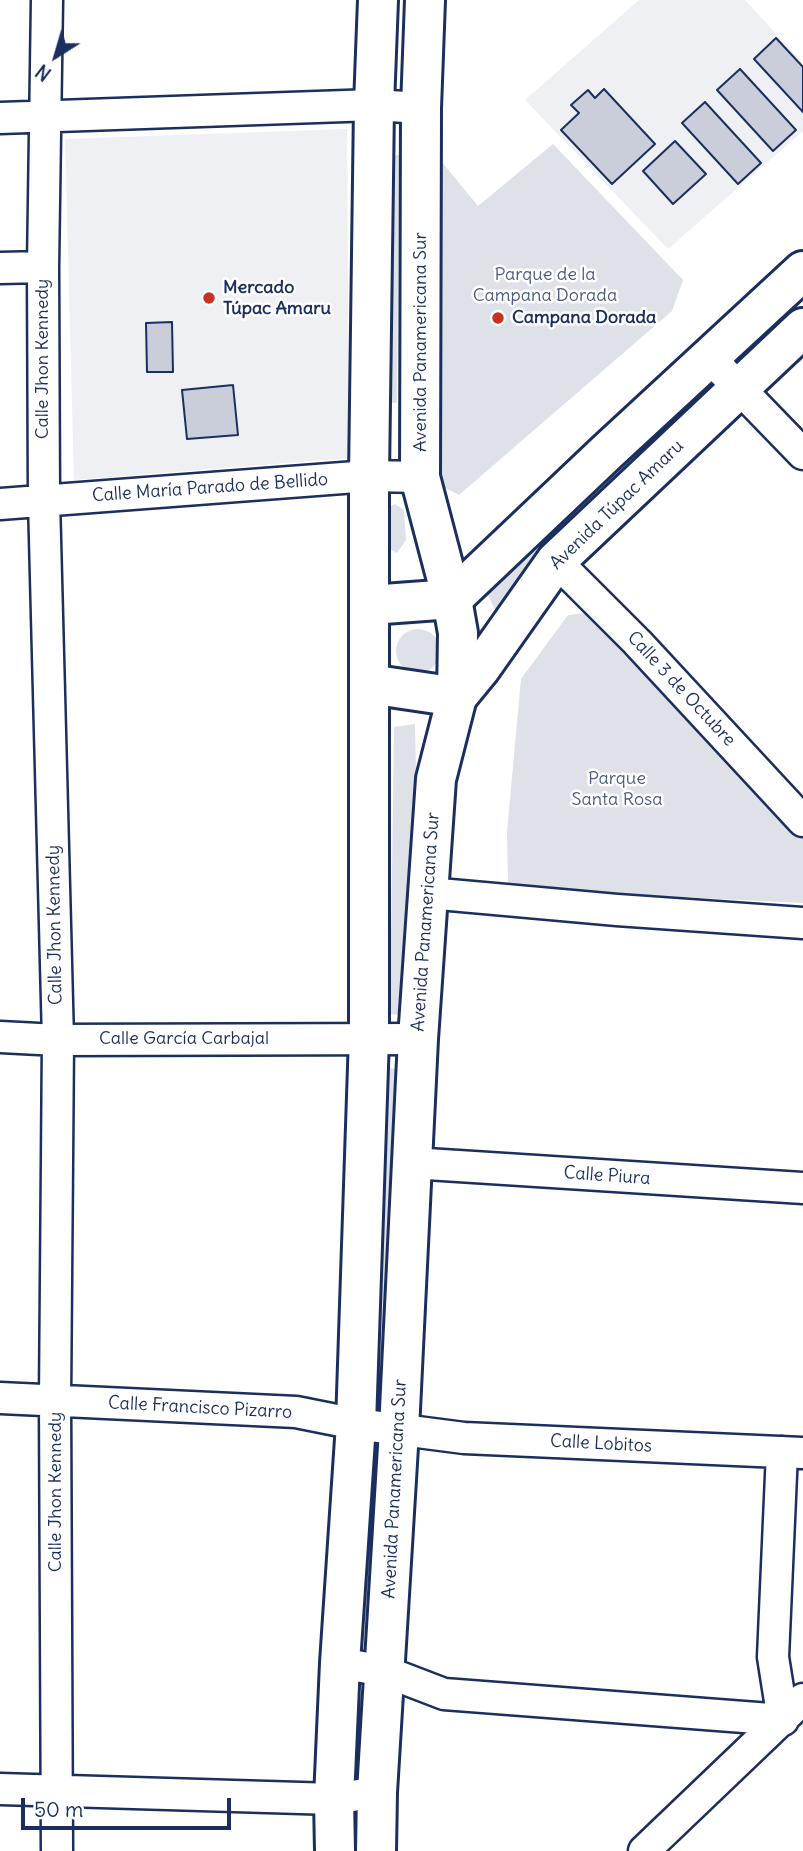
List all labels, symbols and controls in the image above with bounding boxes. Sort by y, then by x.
north arrow [21,21,91,91]
text: N [31,59,56,86]
street label: Avenida Panamericana Sur [410,232,432,452]
park label: Parque de la Campana Dorada [473,264,617,306]
place label: Mercado Túpac Amaru [223,277,331,320]
street label: Calle Jhon Kennedy [32,279,54,439]
marker: Mercado Túpac Amaru [201,290,217,306]
place label: Campana Dorada [512,307,656,329]
marker: Campana Dorada [490,310,506,326]
street label: Avenida Túpac Amaru [546,436,688,574]
street label: Calle María Parado de Bellido [91,469,329,507]
street label: Calle 3 de Octubre [622,627,740,751]
park label: Parque Santa Rosa [571,768,663,810]
street label: Avenida Panamericana Sur [408,812,444,1032]
street label: Calle Jhon Kennedy [43,845,67,1005]
street label: Calle García Carbajal [99,1028,269,1050]
street label: Calle Piura [563,1162,651,1190]
street label: Avenida Panamericana Sur [378,1379,412,1599]
street label: Calle Francisco Pizarro [107,1392,293,1424]
street label: Calle Jhon Kennedy [45,1412,67,1572]
street label: Calle Lobitos [549,1431,653,1457]
scale bar [24,1784,234,1828]
text: 50 m [34,1796,83,1823]

